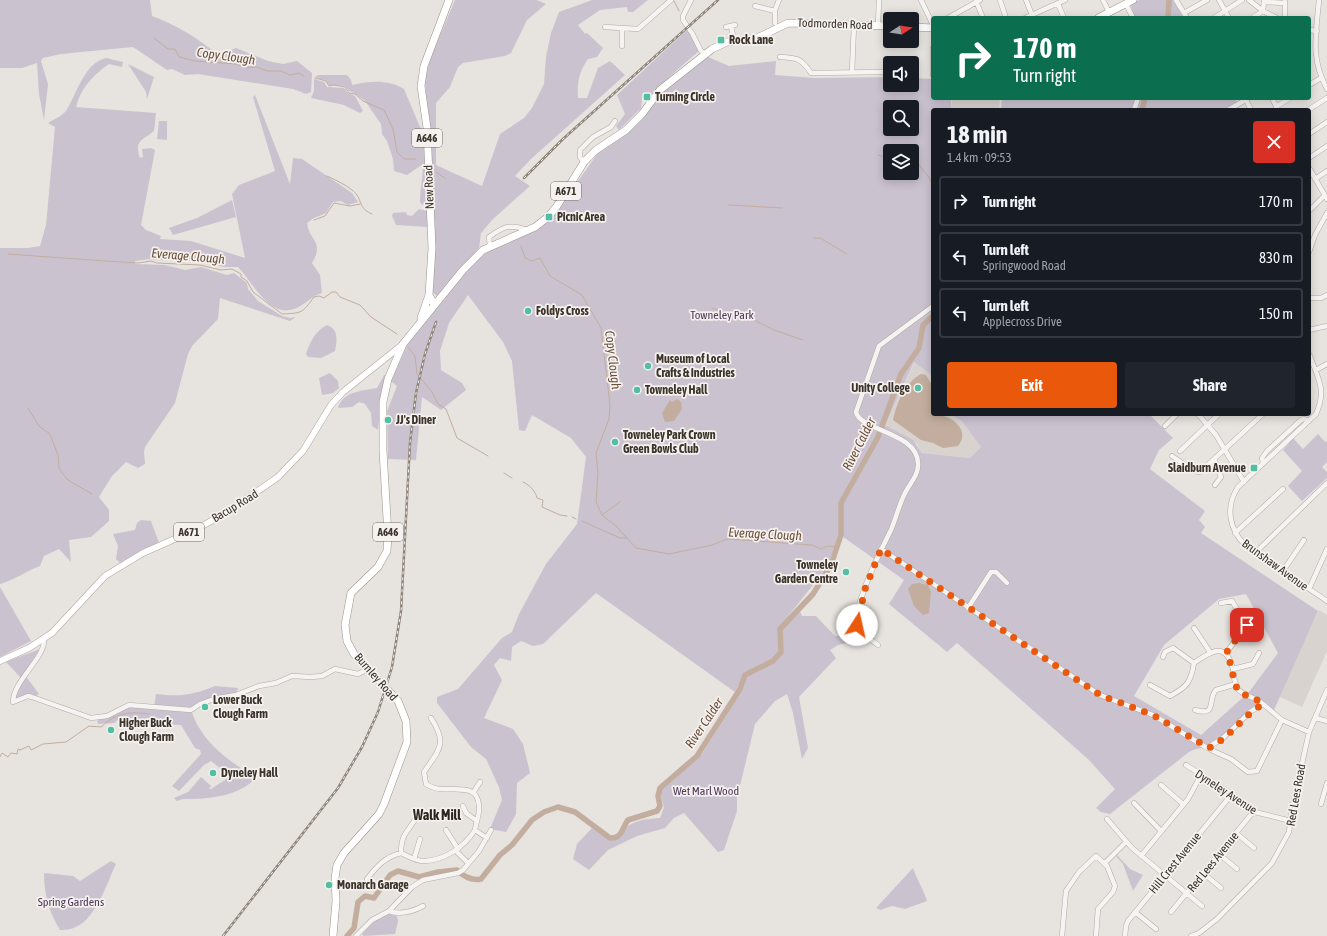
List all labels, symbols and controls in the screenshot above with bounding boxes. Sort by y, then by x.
north arrow [883,12,919,48]
map controls [883,12,919,180]
street label: Todmorden Road [797,16,873,32]
icon: right [947,32,999,84]
text: 170 m [1013,32,1076,64]
place label: Rock Lane [729,33,774,47]
marker: Rock Lane [716,35,726,45]
water label: Copy Clough [196,44,257,68]
button: sound [883,56,919,92]
text: Turn right [1013,65,1076,86]
place label: Turning Circle [655,90,715,104]
marker: Turning Circle [642,92,652,102]
button: search [883,100,919,136]
text: 18 min [947,121,1007,148]
button: close [1253,121,1295,163]
road number: A646 [412,129,442,147]
button: layers [883,144,919,180]
text: 1.4 km · 09:53 [947,150,1012,165]
street label: New Road [421,165,437,209]
road number: A671 [551,182,581,200]
icon: right [949,190,971,212]
text: Turn right [983,193,1036,210]
text: 170 m [1259,193,1293,210]
place label: Picnic Area [557,210,605,224]
marker: Picnic Area [544,212,554,222]
text: Turn left [983,241,1029,258]
water label: Everage Clough [151,245,226,267]
icon: left [949,246,971,268]
text: 830 m [1259,249,1293,266]
text: Springwood Road [983,258,1066,273]
text: Turn left [983,297,1029,314]
icon: left [949,302,971,324]
place label: Foldys Cross [536,304,590,318]
text: 150 m [1259,305,1293,322]
marker: Foldys Cross [523,306,533,316]
park label: Towneley Park [690,308,754,322]
text: Applecross Drive [983,314,1062,329]
water label: Copy Clough [602,330,624,391]
place label: Museum of Local Crafts & Industries [656,352,736,380]
marker: Museum of Local Crafts & Industries [643,361,653,371]
button: Exit [947,362,1117,408]
button: Share [1125,362,1295,408]
place label: Unity College [851,381,911,395]
place label: Towneley Hall [645,383,708,397]
marker: Unity College [913,383,923,393]
marker: Towneley Hall [632,385,642,395]
place label: JJ's Diner [395,413,436,427]
water label: River Calder [839,414,879,473]
marker: JJ's Diner [383,415,393,425]
place label: Towneley Park Crown Green Bowls Club [623,428,716,456]
marker: Towneley Park Crown Green Bowls Club [610,437,620,447]
place label: Slaidburn Avenue [1168,461,1247,475]
marker: Slaidburn Avenue [1249,463,1259,473]
street label: Bacup Road [209,487,261,525]
road number: A671 [174,523,204,541]
road number: A646 [373,523,403,541]
water label: Everage Clough [728,525,803,543]
street label: Brunshaw Avenue [1239,536,1311,594]
place label: Towneley Garden Centre [775,558,839,586]
marker: Towneley Garden Centre [841,567,851,577]
position arrow [836,604,878,646]
pin [1230,608,1264,642]
icon: arrive [1236,614,1258,636]
street label: Burnley Road [351,650,401,704]
place label: Lower Buck Clough Farm [213,693,268,721]
water label: River Calder [682,694,727,751]
marker: Lower Buck Clough Farm [200,702,210,712]
place label: Higher Buck Clough Farm [119,716,174,744]
marker: Higher Buck Clough Farm [106,725,116,735]
street label: Red Lees Road [1284,763,1308,827]
place label: Dyneley Hall [221,766,279,780]
street label: Dyneley Avenue [1192,767,1260,817]
marker: Dyneley Hall [208,768,218,778]
park label: Wet Marl Wood [673,784,739,798]
district label: Walk Mill [412,807,461,823]
street label: Red Lees Avenue [1184,829,1242,895]
street label: Hill Crest Avenue [1146,830,1204,896]
place label: Monarch Garage [337,878,409,892]
marker: Monarch Garage [324,880,334,890]
park label: Spring Gardens [38,895,104,909]

